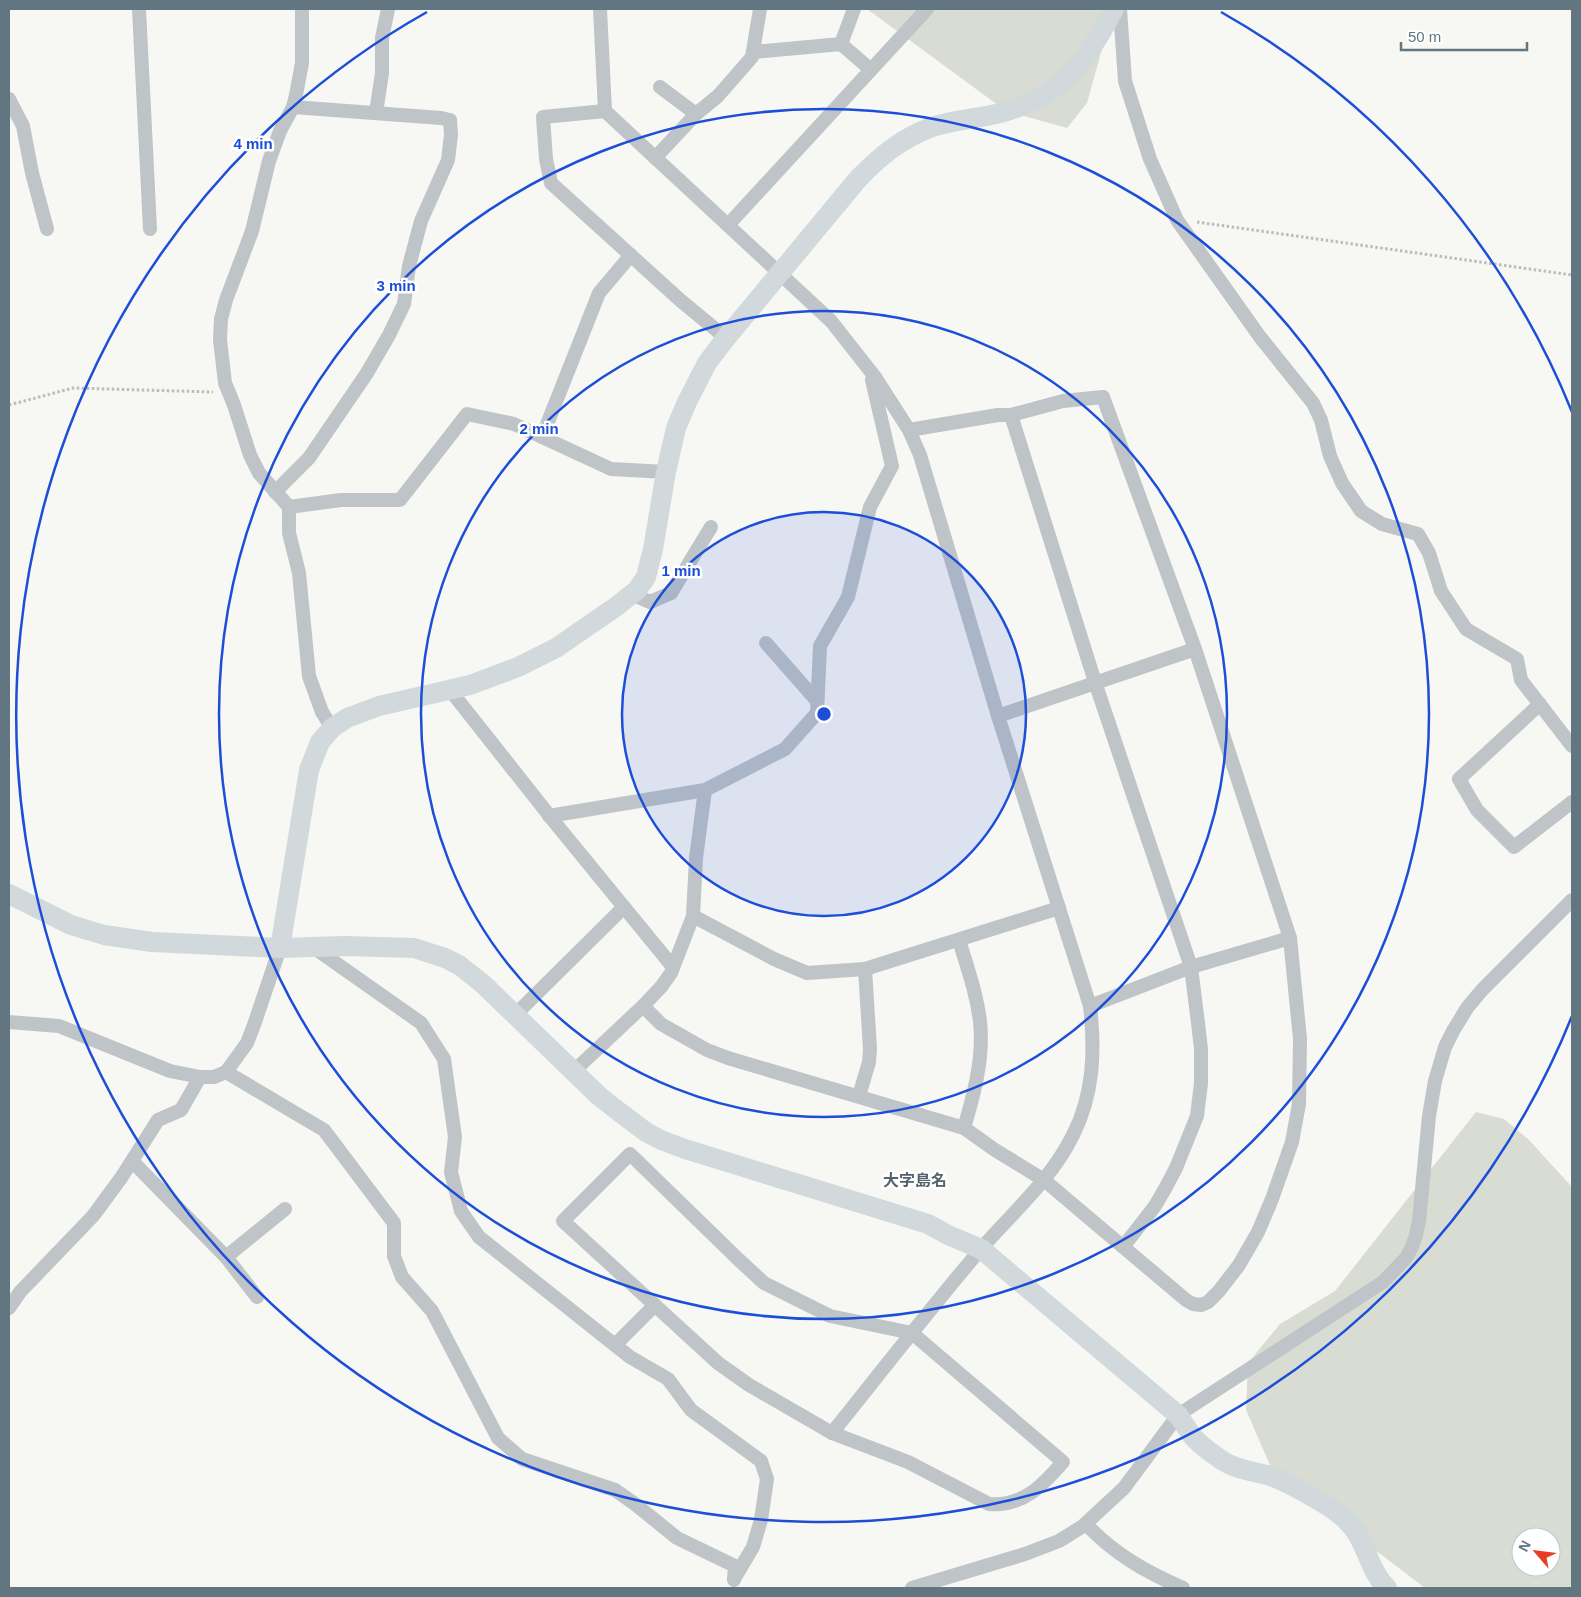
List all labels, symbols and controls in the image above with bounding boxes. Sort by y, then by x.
scale bar [1401,20,1527,52]
text: 50 m [1408,28,1441,45]
text: 4 min [233,135,273,152]
text: 3 min [376,277,416,294]
text: 2 min [519,420,559,437]
text: 1 min [661,562,701,579]
centre of rings [815,705,833,723]
district label: 大字島名 [883,1172,947,1189]
north arrow [1511,1527,1561,1577]
text: N [1515,1538,1534,1554]

